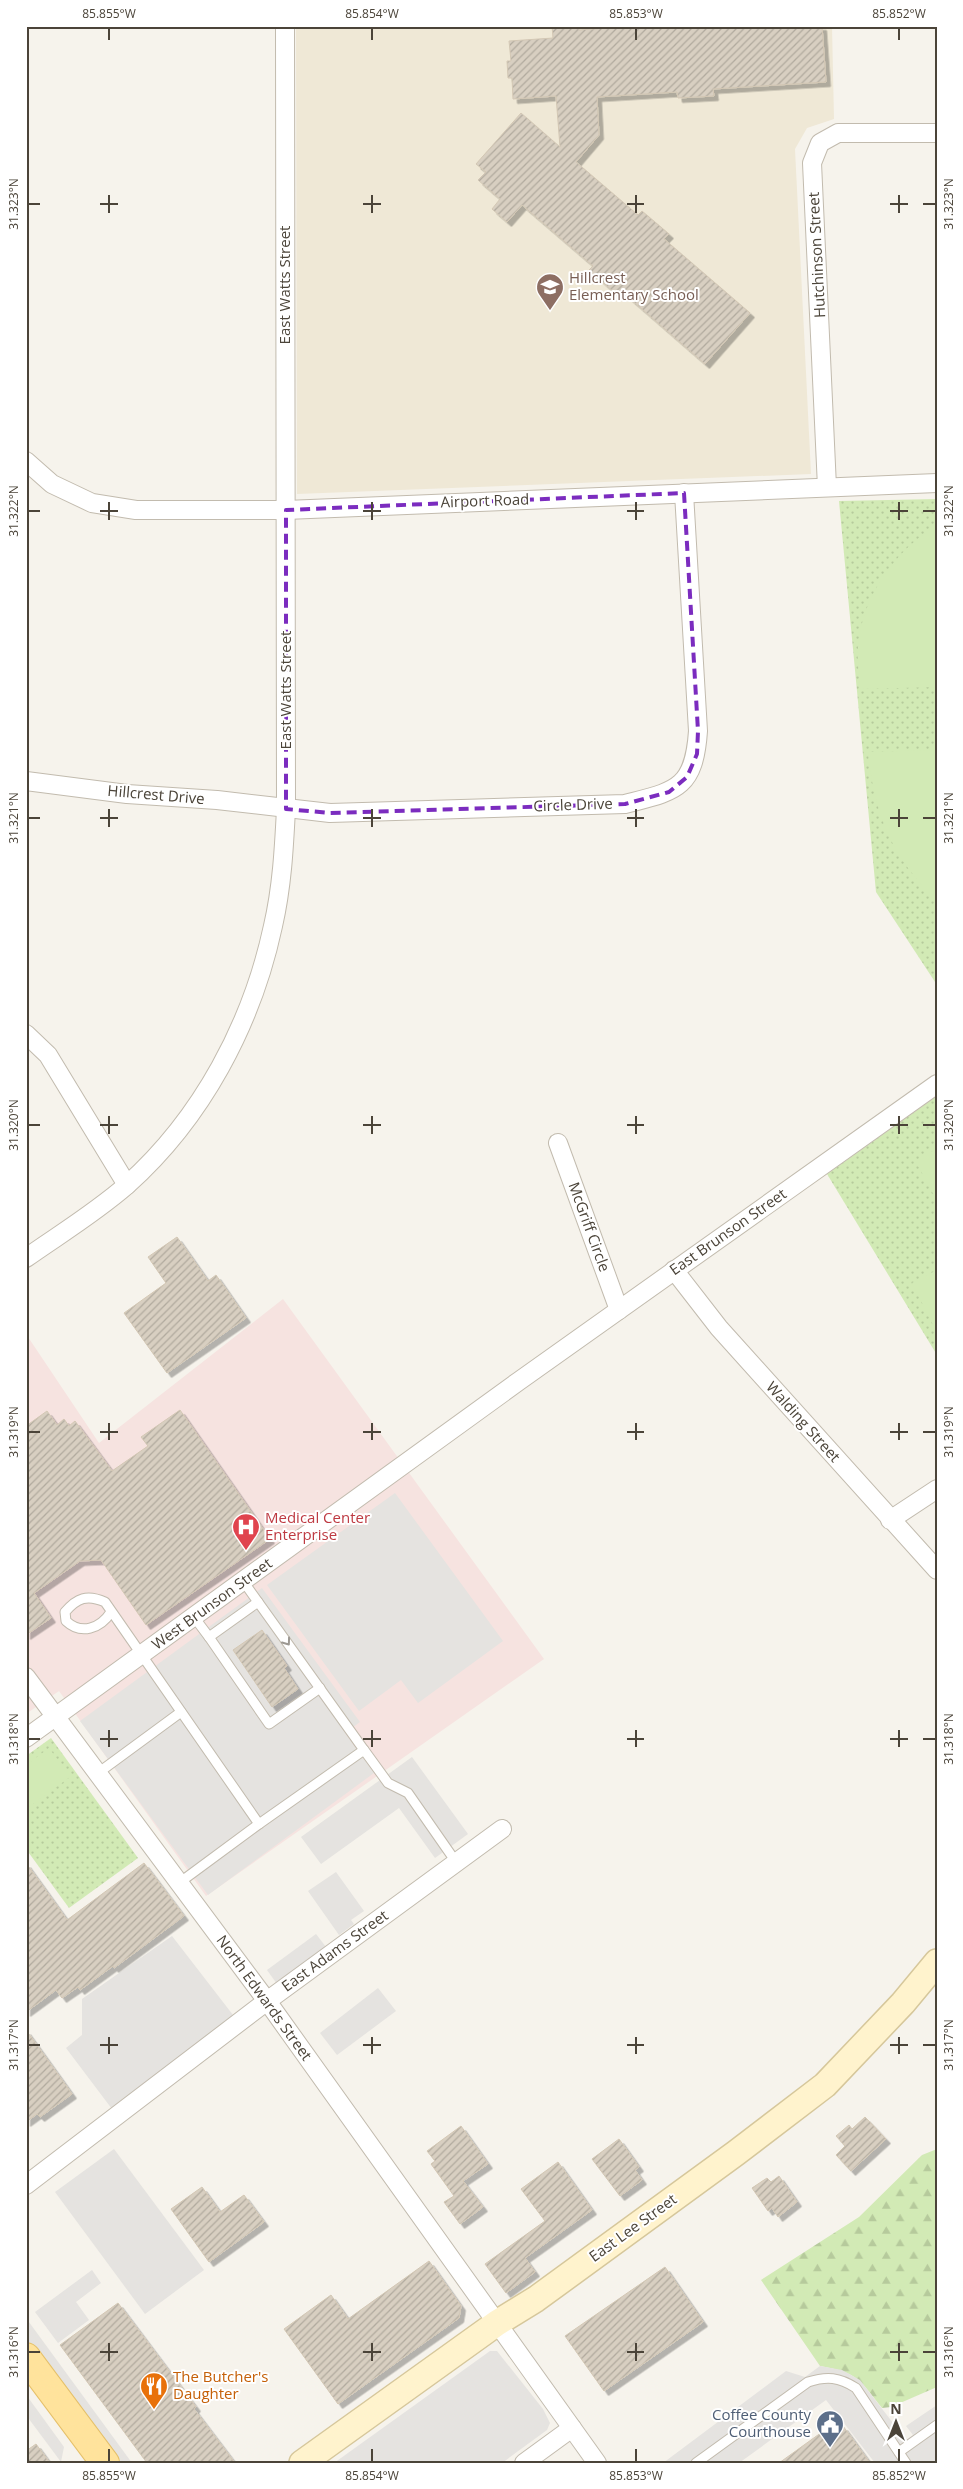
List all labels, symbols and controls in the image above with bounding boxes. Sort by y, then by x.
text: 85.855°W [82,5,136,22]
text: 85.854°W [345,5,399,22]
text: 85.853°W [609,5,663,22]
text: 85.852°W [872,5,926,22]
text: 31.323°N [5,178,22,230]
text: 31.323°N [940,178,957,230]
street label: Hutchinson Street [803,192,829,319]
street label: East Watts Street [274,226,294,344]
place label: Hillcrest Elementary School [569,267,699,304]
school or university icon: Hillcrest Elementary School [535,272,565,311]
text: 31.322°N [5,485,22,537]
text: 31.322°N [940,485,957,537]
street label: Airport Road [440,488,530,512]
street label: East Watts Street [275,631,295,749]
street label: Hillcrest Drive [107,780,205,808]
text: 31.321°N [5,792,22,844]
text: 31.321°N [940,792,957,844]
street label: Circle Drive [533,793,613,815]
text: 31.320°N [5,1099,22,1151]
text: 31.320°N [940,1099,957,1151]
street label: McGriff Circle [564,1179,615,1274]
street label: East Brunson Street [665,1183,790,1279]
street label: Walding Street [762,1377,845,1466]
text: 31.319°N [5,1406,22,1458]
text: 31.319°N [940,1406,957,1458]
place label: Medical Center Enterprise [265,1507,370,1544]
hospital icon: Medical Center Enterprise [231,1512,261,1551]
street label: West Brunson Street [147,1553,276,1654]
one-way arrow [281,1636,290,1646]
text: 31.318°N [5,1713,22,1765]
text: 31.318°N [940,1713,957,1765]
street label: East Adams Street [277,1905,392,1996]
street label: North Edwards Street [212,1931,317,2064]
text: 31.317°N [5,2019,22,2071]
text: 31.317°N [940,2019,957,2071]
street label: East Lee Street [585,2189,680,2266]
text: 31.316°N [5,2326,22,2378]
text: 31.316°N [940,2326,957,2378]
place label: The Butcher's Daughter [173,2366,268,2403]
restaurant icon: The Butcher's Daughter [139,2371,169,2410]
north arrow [870,2396,920,2446]
text: N [890,2399,902,2418]
place label: Coffee County Courthouse [712,2404,811,2441]
public building icon: Coffee County Courthouse [815,2409,845,2448]
text: 85.855°W [82,2467,136,2484]
text: 85.854°W [345,2467,399,2484]
text: 85.853°W [609,2467,663,2484]
text: 85.852°W [872,2467,926,2484]

